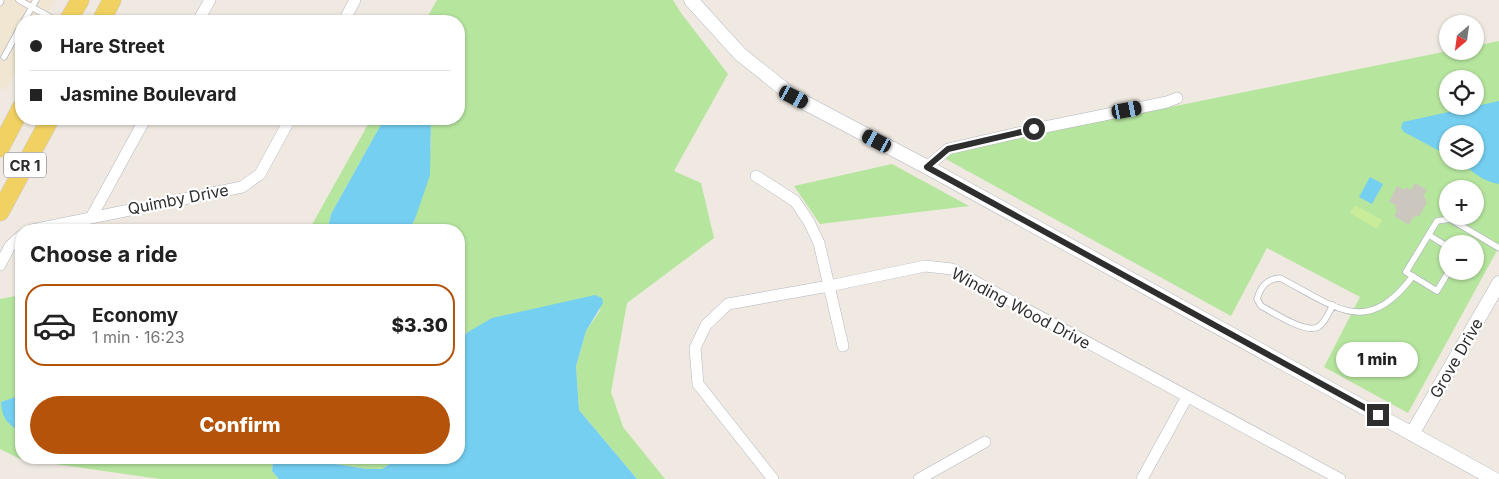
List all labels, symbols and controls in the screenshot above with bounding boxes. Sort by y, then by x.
north arrow [1439,15,1484,60]
map controls [1439,15,1484,280]
text: Hare Street [60,35,165,58]
button: locate [1439,70,1484,115]
text: Jasmine Boulevard [60,83,237,106]
car [777,83,810,111]
car [1110,100,1143,120]
route start [1023,118,1045,140]
button: layers [1439,125,1484,170]
car [860,127,893,155]
road number: CR 1 [4,152,46,178]
street label: Quimby Drive [126,179,230,219]
button: + [1439,180,1484,225]
button: − [1439,235,1484,280]
text: Choose a ride [30,241,178,267]
street label: Winding Wood Drive [948,263,1094,353]
icon: car [32,303,77,348]
text: Economy [92,304,178,327]
text: $3.30 [391,314,448,337]
street label: Grove Drive [1425,314,1487,402]
text: 1 min · 16:23 [92,327,185,347]
callout: 1 min [1337,342,1419,378]
text: 1 min [1357,349,1397,369]
button: Confirm [30,396,450,454]
route end [1367,404,1389,426]

